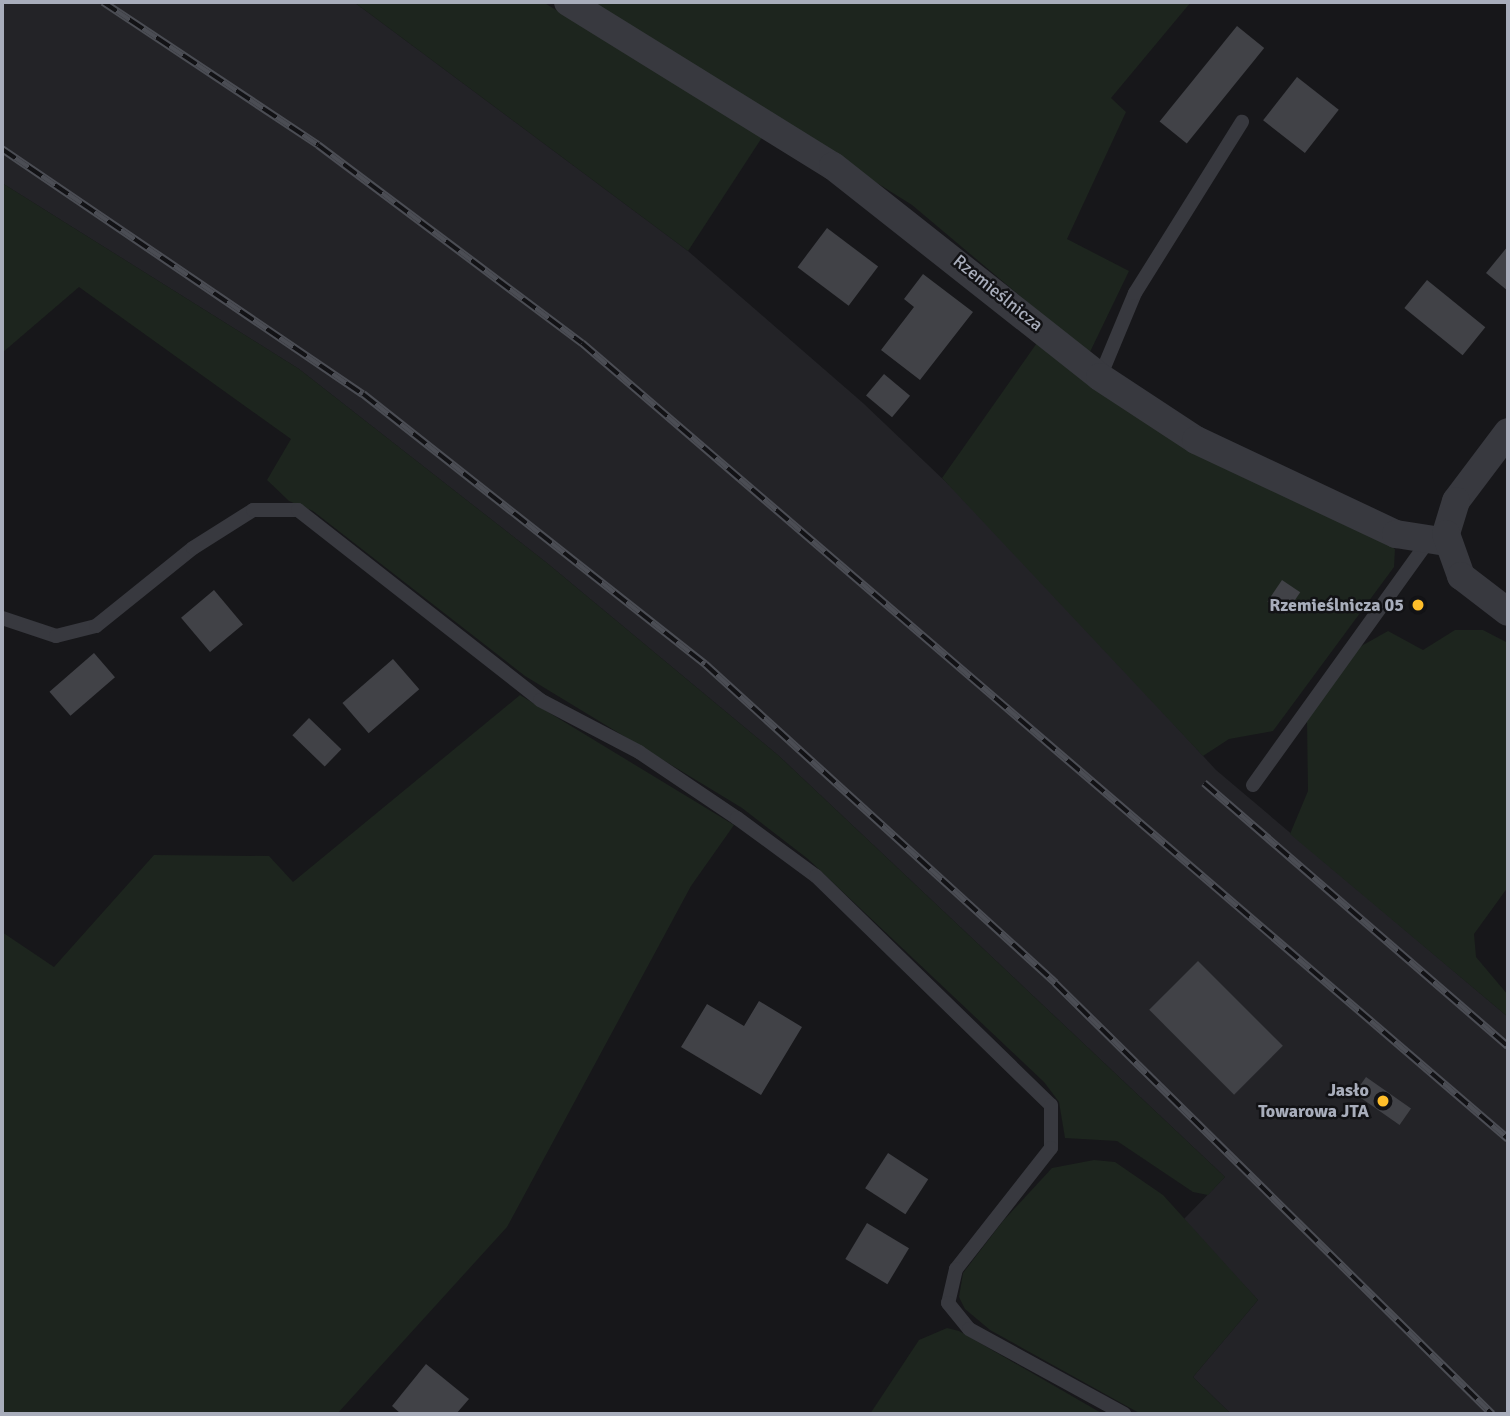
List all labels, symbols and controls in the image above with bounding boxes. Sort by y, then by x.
street label: Rzemieślnicza [949,250,1047,336]
place label: Rzemieślnicza 05 [1269,594,1404,616]
marker: Rzemieślnicza 05 [1410,597,1426,613]
place label: Jasło Towarowa JTA [1258,1080,1369,1122]
marker: Jasło Towarowa JTA [1375,1093,1391,1109]

